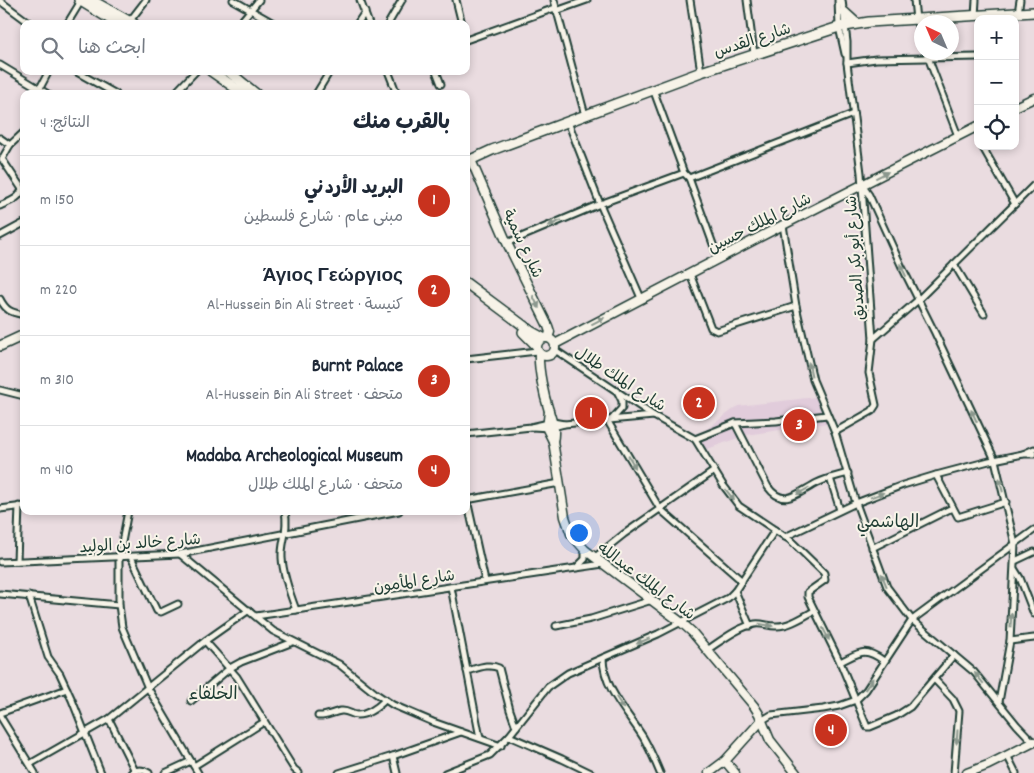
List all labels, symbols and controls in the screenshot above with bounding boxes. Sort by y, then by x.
north arrow [914,15,959,60]
map controls [974,15,1019,150]
button: + [974,15,1019,60]
street label: شارع القدس [711,18,794,65]
search box [20,20,470,75]
icon: search [38,34,66,62]
text: ابحث هنا [78,36,146,63]
button: − [974,60,1019,105]
button: locate [974,105,1019,150]
text: بالقرب منك [353,109,450,139]
text: النتائج: 4 [40,112,90,135]
one-way arrow [875,171,890,179]
text: البريد الأردني [304,176,403,203]
street label: شارع الملك حسين [704,188,816,260]
text: 150 m [40,189,74,212]
text: 1 [432,189,436,212]
street label: شارع أبو بكر الصديق [841,195,872,321]
text: مبنى عام · شارع فلسطين [244,206,403,229]
street label: شارع سمية [496,206,548,282]
one-way arrow [548,219,562,227]
one-way arrow [899,263,907,277]
text: Άγιος Γεώργιος [263,264,403,291]
text: 220 m [40,279,77,302]
text: 2 [431,279,438,302]
text: كنيسة · Al-Hussein Bin Ali Street [207,294,403,317]
one-way arrow [532,295,540,309]
one-way arrow [590,317,605,325]
street label: شارع الملك طلال [569,342,670,418]
text: Burnt Palace [312,354,403,381]
one-way arrow [806,362,814,377]
text: 310 m [40,369,74,392]
text: 3 [430,369,438,392]
text: متحف · Al-Hussein Bin Ali Street [206,384,403,407]
pin: 2 [683,384,715,422]
pin: 1 [575,394,607,432]
pin: 3 [783,406,815,444]
one-way arrow [970,409,978,423]
text: Madaba Archeological Museum [186,444,403,471]
one-way arrow [627,455,636,468]
text: 410 m [40,459,74,482]
text: 4 [431,459,437,482]
text: متحف · شارع الملك طلال [248,474,403,497]
one-way arrow [997,477,1005,492]
one-way arrow [796,487,810,495]
one-way arrow [725,488,736,501]
one-way arrow [870,491,885,499]
district label: الهاشمي [857,511,919,537]
your location [566,520,592,546]
street label: شارع خالد بن الوليد [79,529,202,560]
street label: شارع الملك عبدالله [592,537,699,627]
street label: شارع المأمون [372,565,457,600]
one-way arrow [880,572,888,587]
one-way arrow [1008,612,1016,628]
one-way arrow [759,621,775,629]
one-way arrow [822,627,830,641]
one-way arrow [636,637,650,645]
one-way arrow [974,672,985,685]
one-way arrow [864,678,874,691]
district label: الخلفاء [188,683,238,708]
one-way arrow [615,696,625,709]
pin: 4 [815,711,847,749]
one-way arrow [952,729,960,745]

